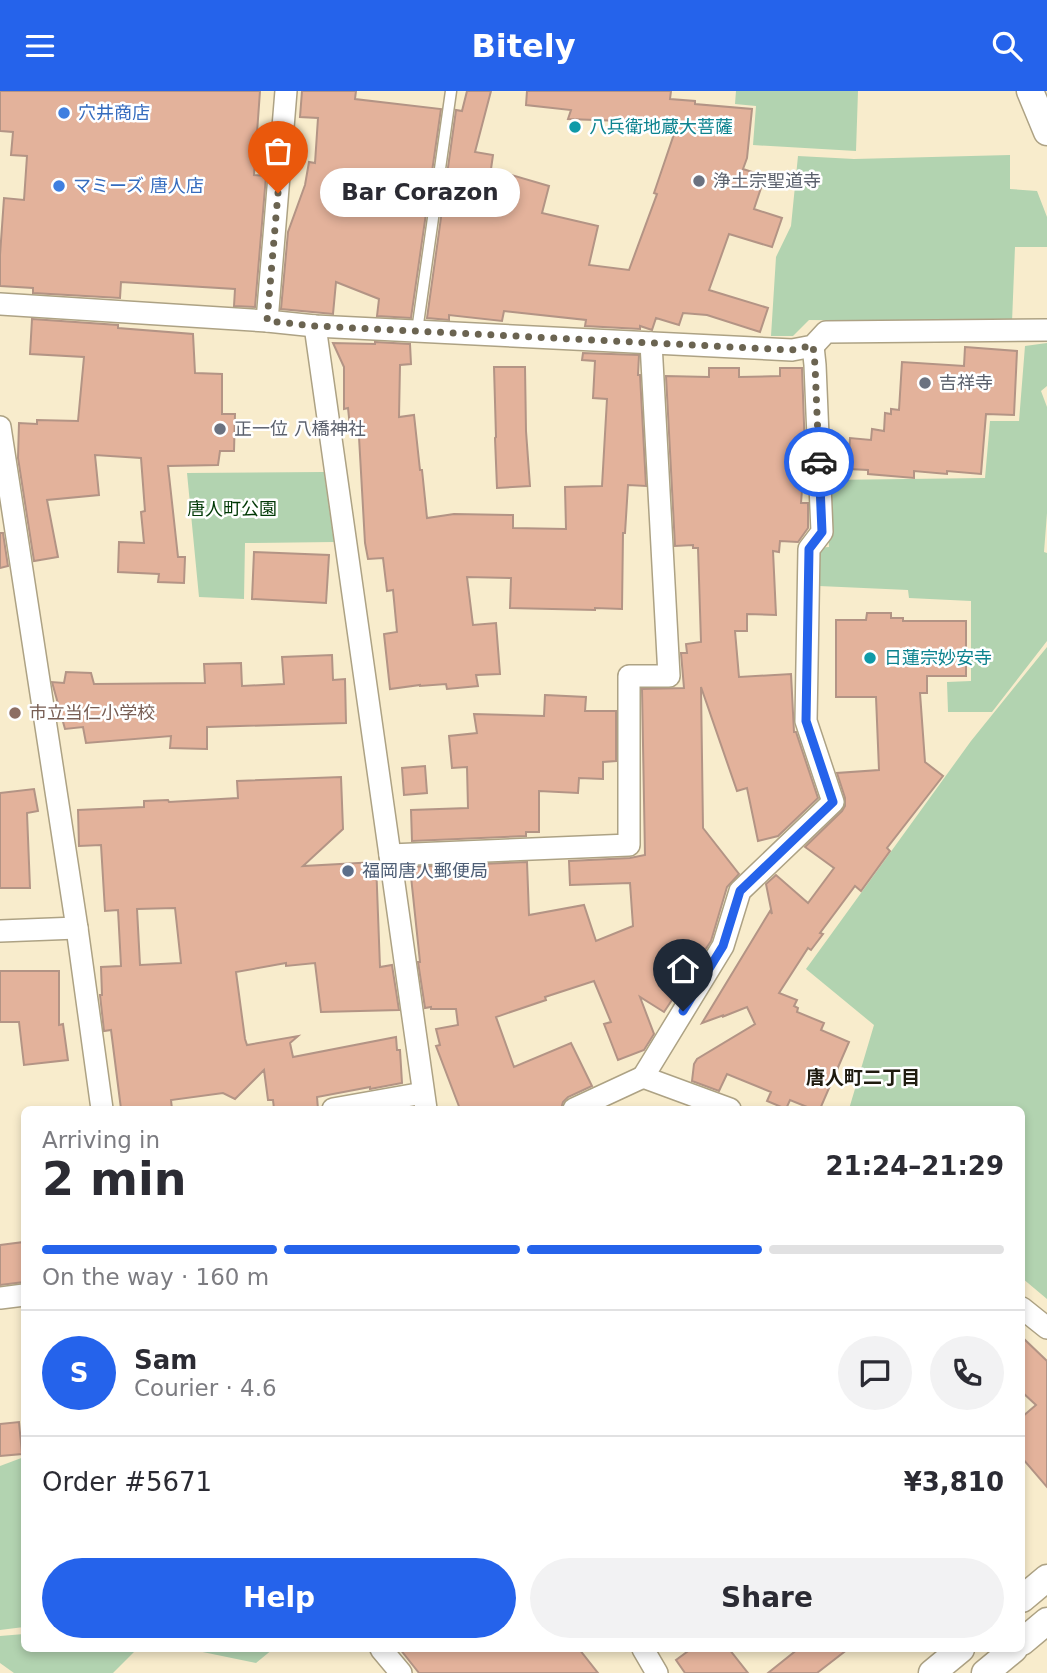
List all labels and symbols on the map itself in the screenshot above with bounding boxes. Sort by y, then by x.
place label: 穴井商店 [78,102,150,123]
marker: 穴井商店 [56,105,72,121]
place label: 八兵衛地蔵大菩薩 [589,116,733,137]
marker: 八兵衛地蔵大菩薩 [567,119,583,135]
pin [248,121,308,193]
callout: Bar Corazon [320,169,520,217]
place label: 浄土宗聖道寺 [713,170,821,191]
marker: 浄土宗聖道寺 [691,173,707,189]
place label: マミーズ 唐人店 [73,175,204,196]
marker: マミーズ 唐人店 [51,178,67,194]
place label: 吉祥寺 [939,372,993,393]
marker: 吉祥寺 [917,375,933,391]
place label: 正一位 八橋神社 [234,418,366,439]
marker: 正一位 八橋神社 [212,421,228,437]
courier [784,427,854,497]
park label: 唐人町公園 [187,498,277,519]
place label: 日蓮宗妙安寺 [884,647,992,668]
marker: 日蓮宗妙安寺 [862,650,878,666]
place label: 市立当仁小学校 [29,702,155,723]
marker: 市立当仁小学校 [7,705,23,721]
place label: 福岡唐人郵便局 [362,860,488,881]
marker: 福岡唐人郵便局 [340,863,356,879]
pin [653,939,713,1011]
district label: 唐人町二丁目 [806,1066,920,1088]

